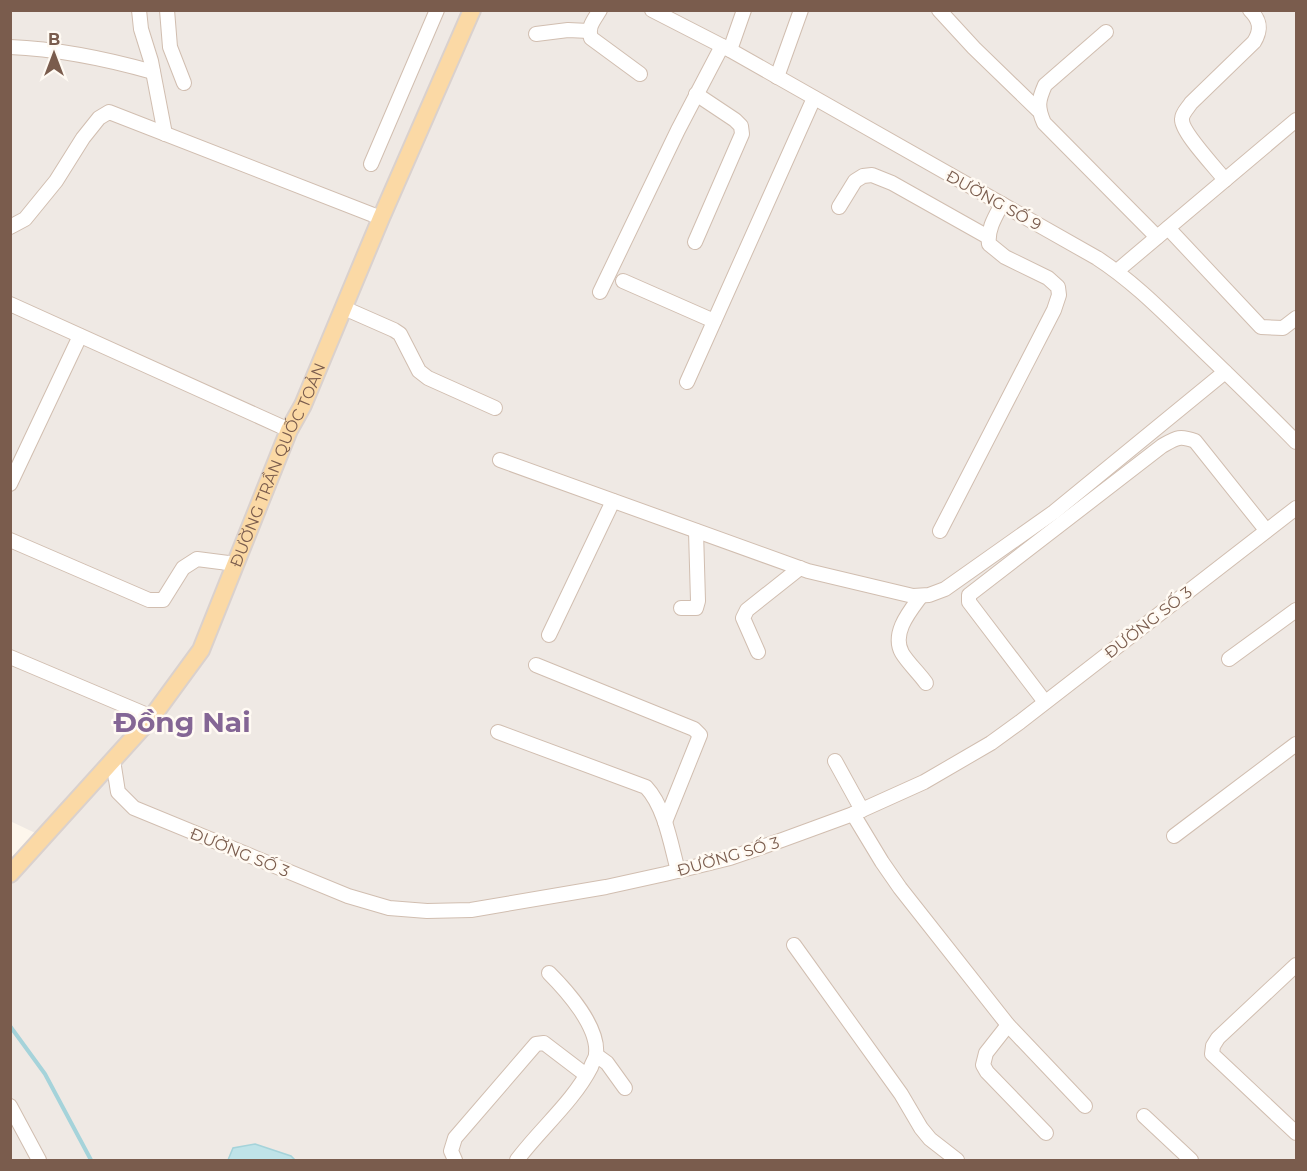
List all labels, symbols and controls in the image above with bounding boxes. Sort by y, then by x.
north arrow [24,24,84,84]
text: B [48,30,60,49]
street label: ĐƯỜNG SỐ 9 [943,165,1045,235]
street label: ĐƯỜNG TRẦN QUỐC TOẢN [226,360,330,570]
street label: ĐƯỜNG SỐ 3 [1100,582,1196,662]
district label: Đồng Nai [113,705,251,739]
street label: ĐƯỜNG SỐ 3 [187,823,293,881]
street label: ĐƯỜNG SỐ 3 [675,832,781,880]

